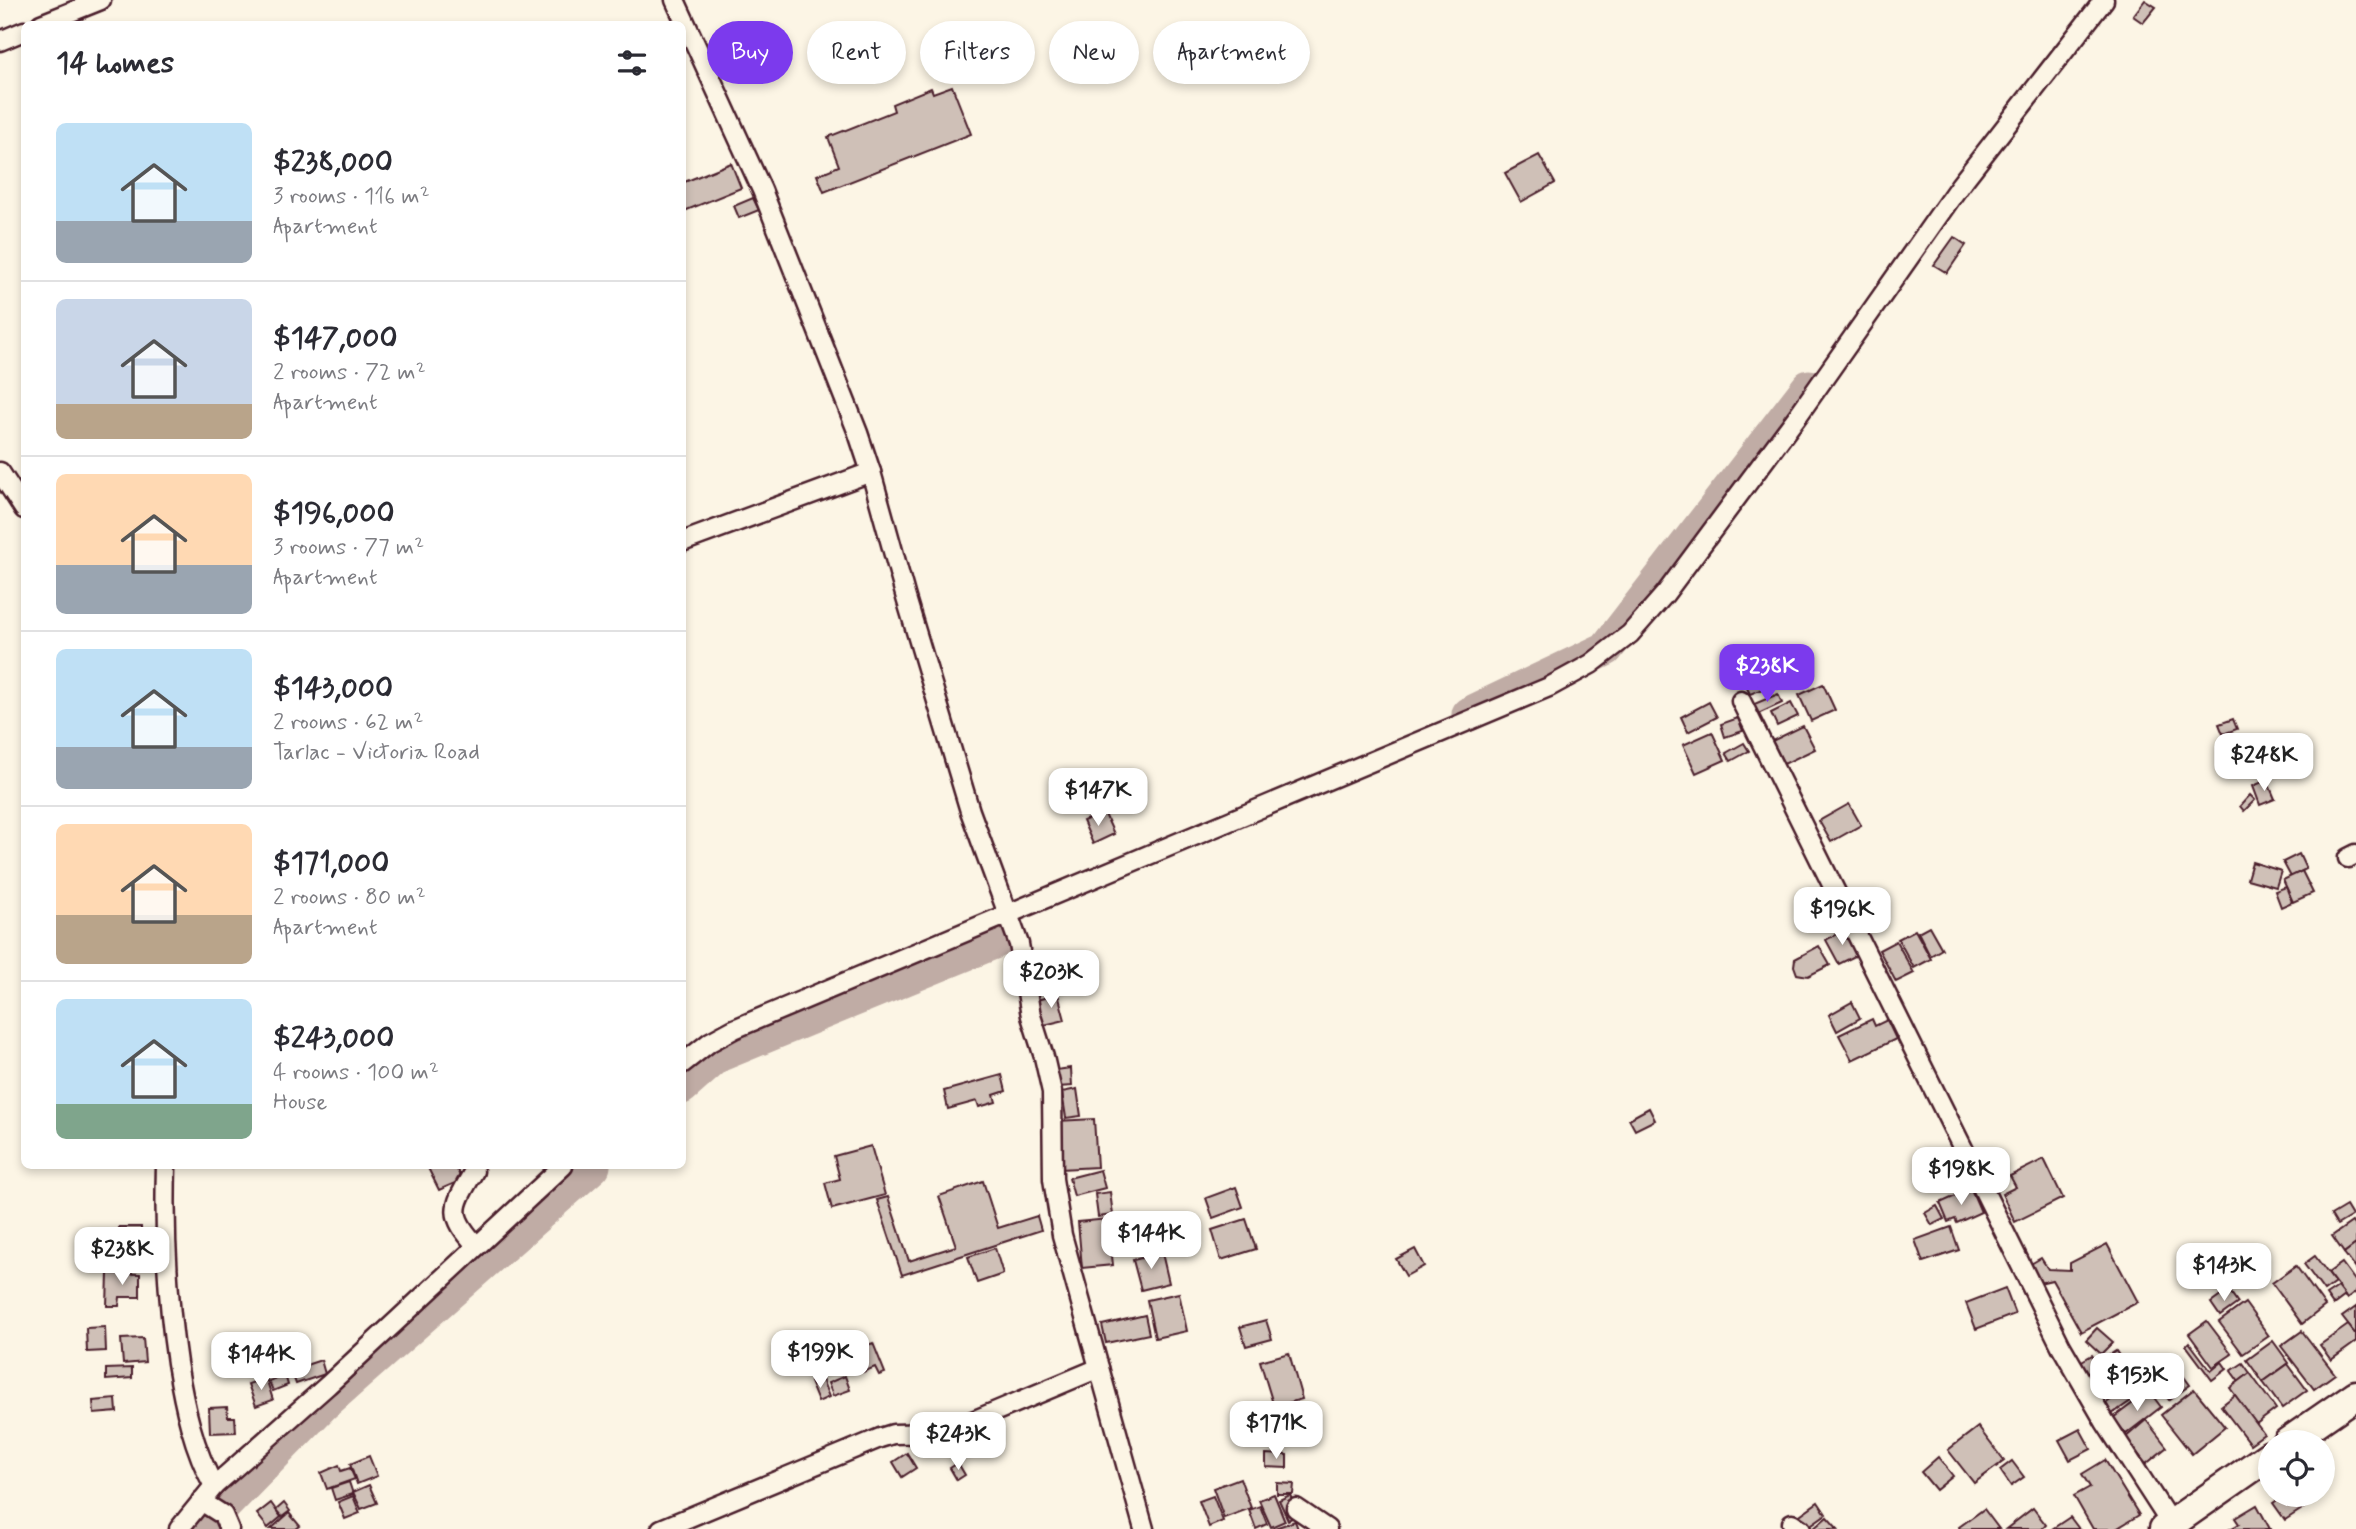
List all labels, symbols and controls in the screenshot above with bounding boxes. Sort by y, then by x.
chip: Buy [707,21,793,84]
chip: Rent [807,21,906,84]
chip: Filters [920,21,1035,84]
chip: New [1049,21,1139,84]
chip: Apartment [1153,21,1310,84]
text: 14 homes [56,44,174,83]
icon: filters [613,44,651,82]
text: $238,000 [273,143,393,182]
icon: home [112,151,196,235]
text: 3 rooms · 116 m² [273,182,430,212]
text: Apartment [273,212,378,242]
text: $147,000 [273,319,397,358]
icon: home [112,327,196,411]
text: 2 rooms · 72 m² [273,358,426,388]
text: Apartment [273,388,378,418]
text: $196,000 [273,494,395,533]
icon: home [112,502,196,586]
text: 3 rooms · 77 m² [273,533,424,563]
text: Apartment [273,563,378,593]
pin: $238K [1718,644,1816,704]
text: $238K [1735,652,1799,682]
text: $143,000 [273,669,393,708]
icon: home [112,677,196,761]
text: 2 rooms · 62 m² [273,708,424,738]
pin: $248K [2215,734,2313,793]
text: Tarlac - Victoria Road [273,738,480,768]
text: $248K [2230,741,2298,771]
pin: $147K [1049,768,1147,828]
text: $147K [1065,776,1131,806]
text: $171,000 [273,844,389,883]
icon: home [112,852,196,936]
text: 2 rooms · 80 m² [273,883,426,913]
pin: $196K [1793,888,1891,947]
text: $196K [1810,895,1874,925]
text: Apartment [273,913,378,943]
pin: $203K [1002,950,1100,1010]
text: $203K [1019,958,1083,988]
text: $243,000 [273,1019,394,1058]
icon: home [112,1027,196,1111]
text: 4 rooms · 100 m² [273,1058,439,1088]
text: House [273,1088,327,1118]
pin: $198K [1912,1148,2010,1207]
text: $198K [1928,1155,1994,1185]
pin: $144K [1102,1212,1200,1271]
text: $144K [1117,1219,1185,1249]
pin: $238K [73,1228,171,1287]
text: $238K [90,1235,154,1265]
pin: $143K [2175,1244,2273,1303]
text: $143K [2192,1251,2256,1281]
pin: $199K [771,1330,869,1390]
pin: $144K [212,1332,310,1392]
text: $199K [787,1338,853,1368]
text: $144K [227,1340,295,1370]
pin: $153K [2088,1354,2186,1413]
text: $153K [2106,1361,2168,1391]
pin: $171K [1227,1402,1325,1461]
text: $171K [1246,1409,1306,1439]
pin: $243K [909,1412,1007,1472]
text: $243K [926,1420,990,1450]
map controls [2258,1430,2335,1507]
button: locate [2258,1430,2335,1507]

